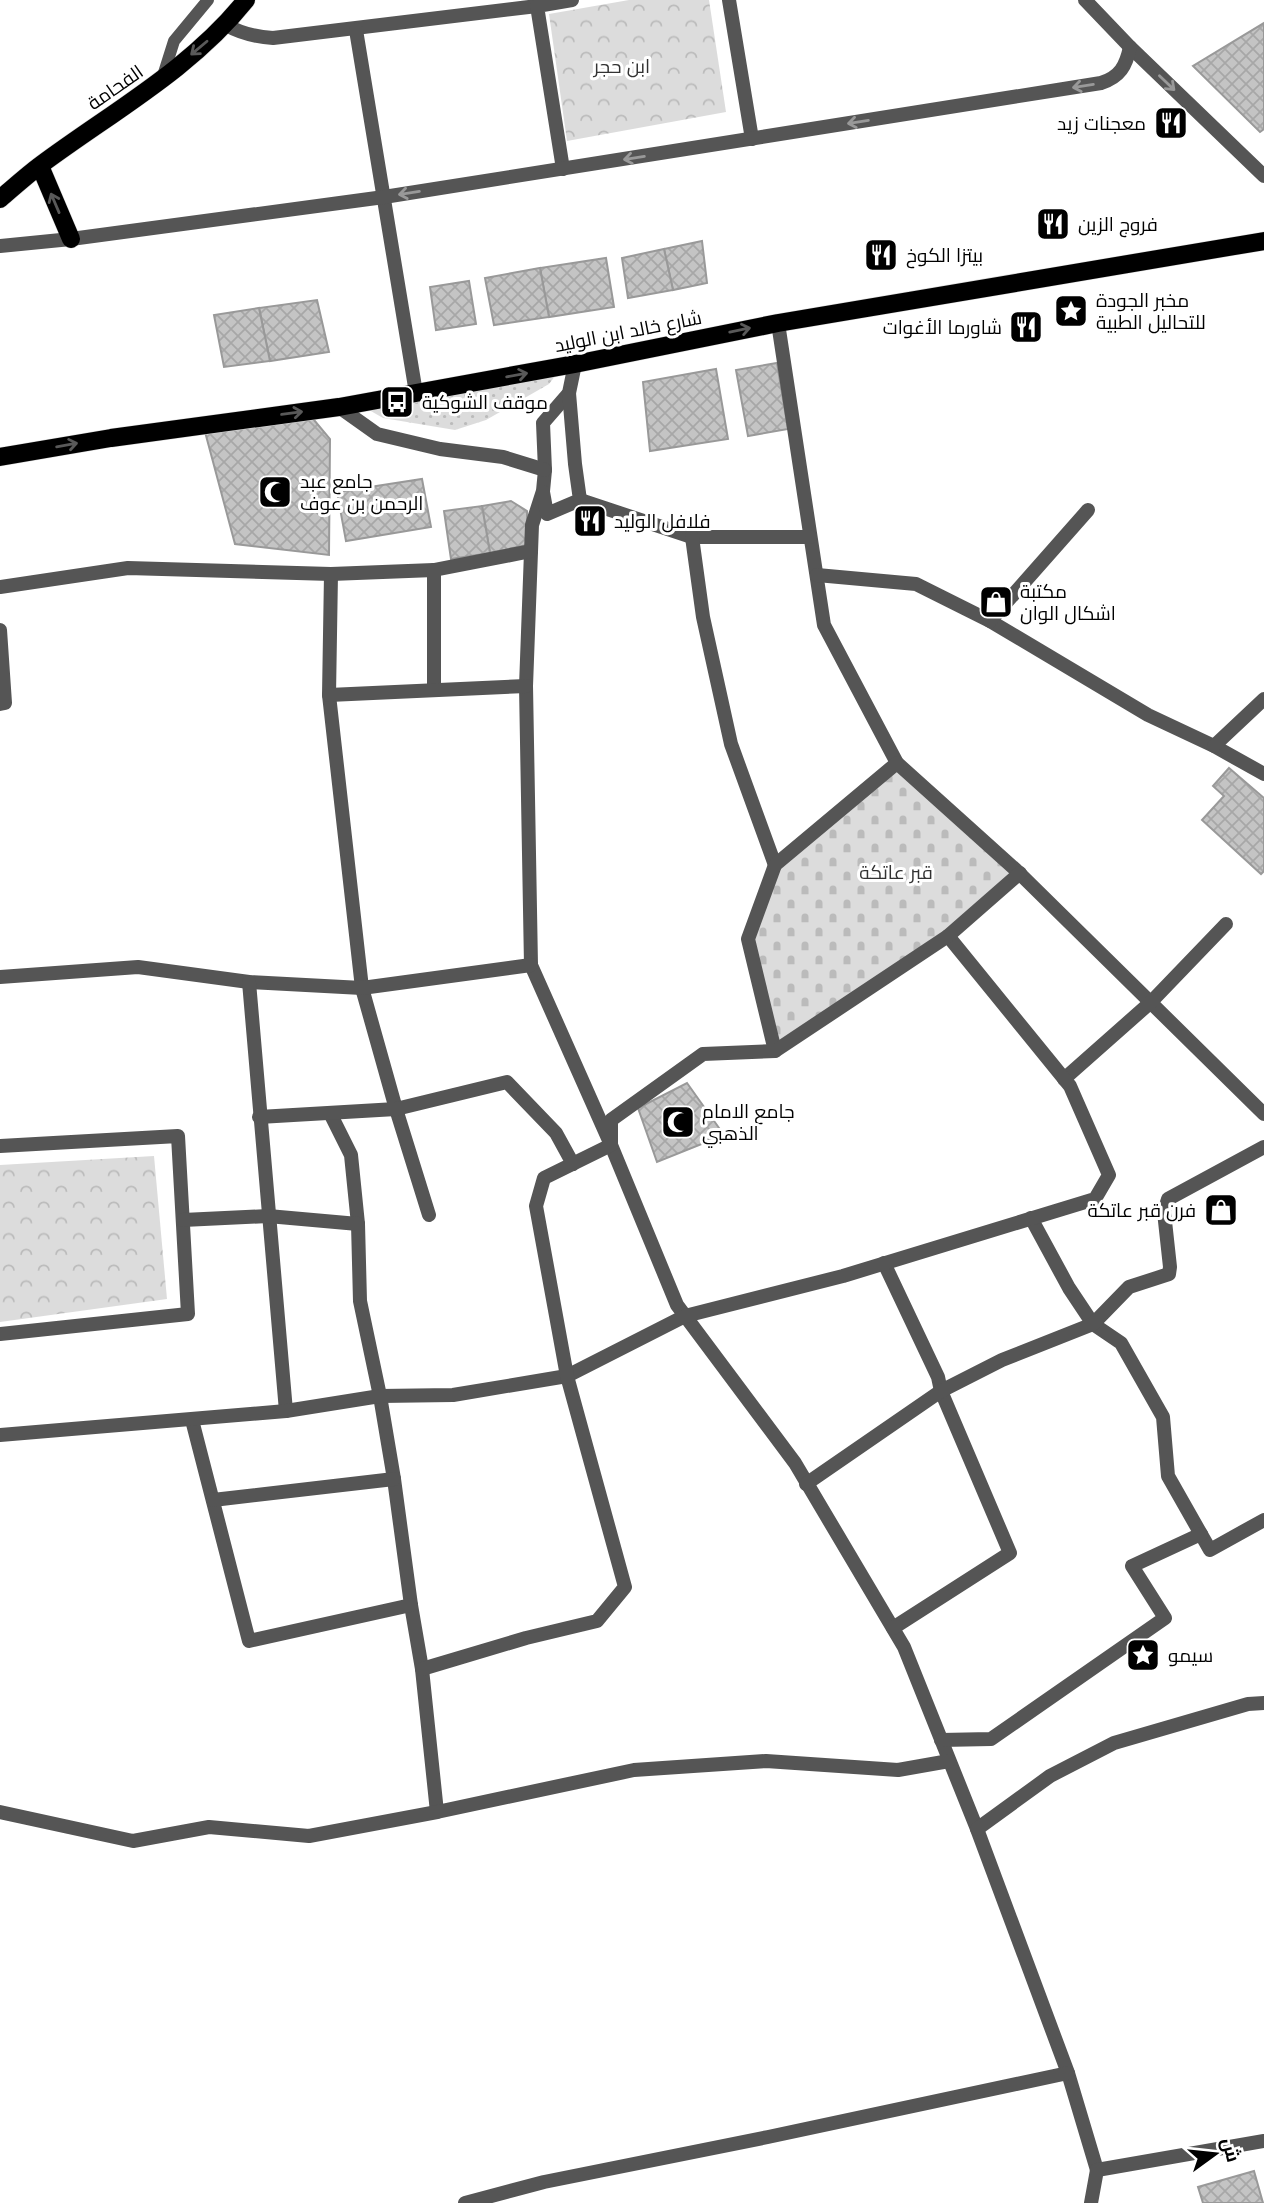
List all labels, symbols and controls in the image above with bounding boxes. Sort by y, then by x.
one-way arrow [190,40,208,56]
park label: ابن حجر [593,54,650,78]
street label: الفحامة [82,59,148,115]
one-way arrow [1159,75,1176,92]
one-way arrow [1072,79,1095,92]
restaurant icon: معجنات زيد [1152,104,1190,142]
place label: معجنات زيد [1057,111,1146,135]
one-way arrow [847,116,870,129]
one-way arrow [623,152,646,165]
one-way arrow [398,187,421,200]
one-way arrow [48,192,61,214]
restaurant icon: فروج الزين [1034,205,1072,243]
place label: فروج الزين [1078,212,1158,238]
restaurant icon: بيتزا الكوخ [862,236,900,274]
place label: بيتزا الكوخ [906,243,983,269]
place label: مخبر الجودة للتحاليل الطبية [1096,288,1206,334]
place icon: مخبر الجودة للتحاليل الطبية [1052,292,1090,330]
street label: شارع خالد ابن الوليد [552,305,704,359]
restaurant icon: شاورما الأغوات [1007,308,1045,346]
place label: شاورما الأغوات [883,315,1002,339]
one-way arrow [728,323,751,337]
one-way arrow [505,368,528,381]
bus stop icon: موقف الشوكية [378,383,416,421]
place label: موقف الشوكية [422,390,548,414]
one-way arrow [281,406,303,419]
one-way arrow [55,438,78,451]
place label: جامع عبد الرحمن بن عوف [300,469,423,515]
mosque icon: جامع عبد الرحمن بن عوف [256,473,294,511]
restaurant icon: فلافل الوليد [571,502,609,540]
place label: فلافل الوليد [614,509,711,533]
place label: مكتبة اشكال الوان [1020,579,1116,625]
shop icon: مكتبة اشكال الوان [977,583,1015,621]
park label: قبر عاتكة [859,860,933,884]
place label: جامع الامام الذهبي [702,1099,795,1148]
mosque icon: جامع الامام الذهبي [659,1103,697,1141]
shop icon: فرن قبر عاتكة [1202,1191,1240,1229]
place label: فرن قبر عاتكة [1088,1198,1196,1222]
place icon: سيمو [1124,1636,1162,1674]
place label: سيمو [1168,1643,1213,1667]
north arrow [1180,2119,1250,2189]
text: ش [1217,2135,1246,2164]

